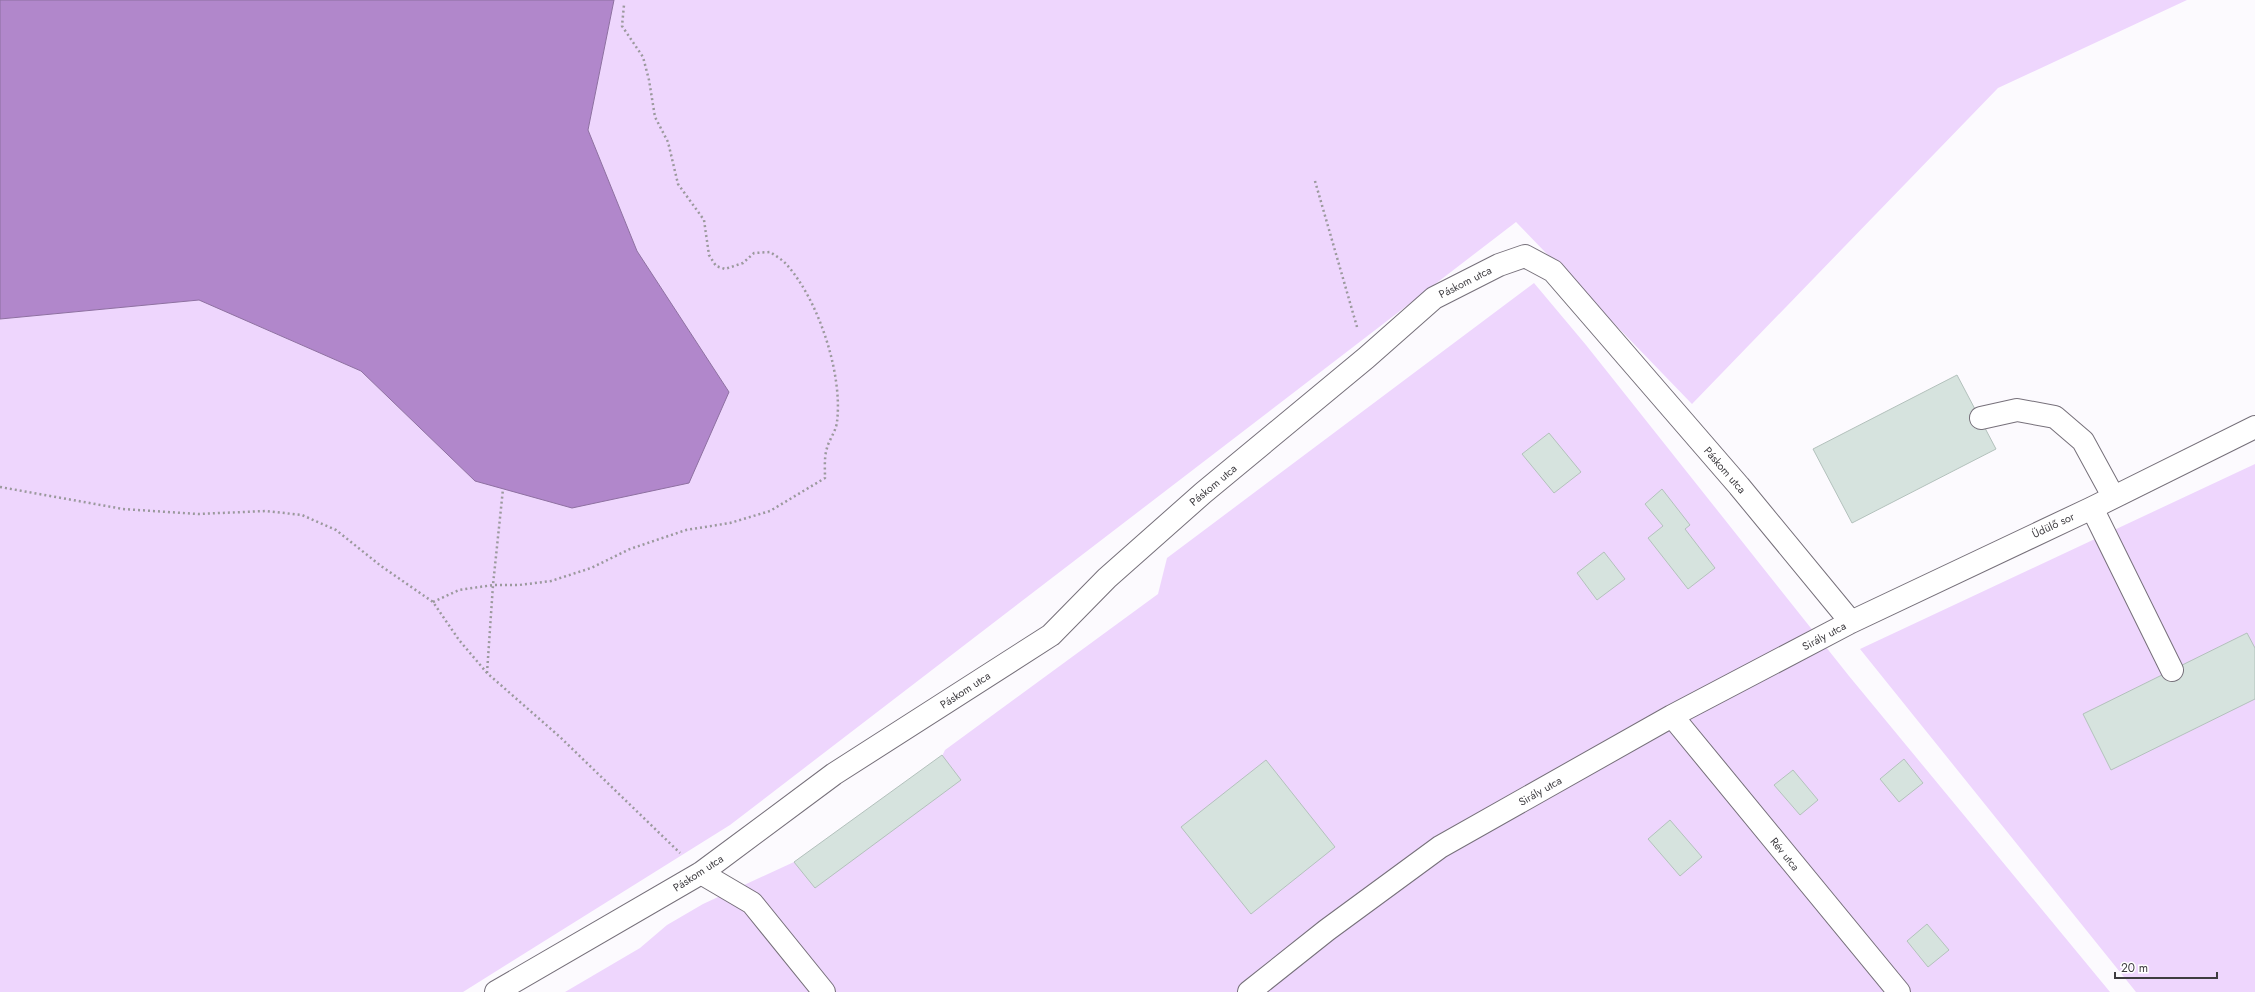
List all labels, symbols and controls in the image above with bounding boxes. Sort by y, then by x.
street label: Páskom utca [1436,262,1494,302]
street label: Páskom utca [1700,443,1750,497]
street label: Páskom utca [1186,460,1240,510]
street label: Üdülő sor [2029,508,2077,542]
street label: Sirály utca [1799,618,1849,654]
street label: Páskom utca [937,668,993,712]
street label: Sirály utca [1515,772,1565,810]
street label: Rév utca [1767,834,1803,874]
street label: Páskom utca [670,851,726,895]
scale bar [2115,954,2217,980]
text: 20 m [2121,959,2148,977]

